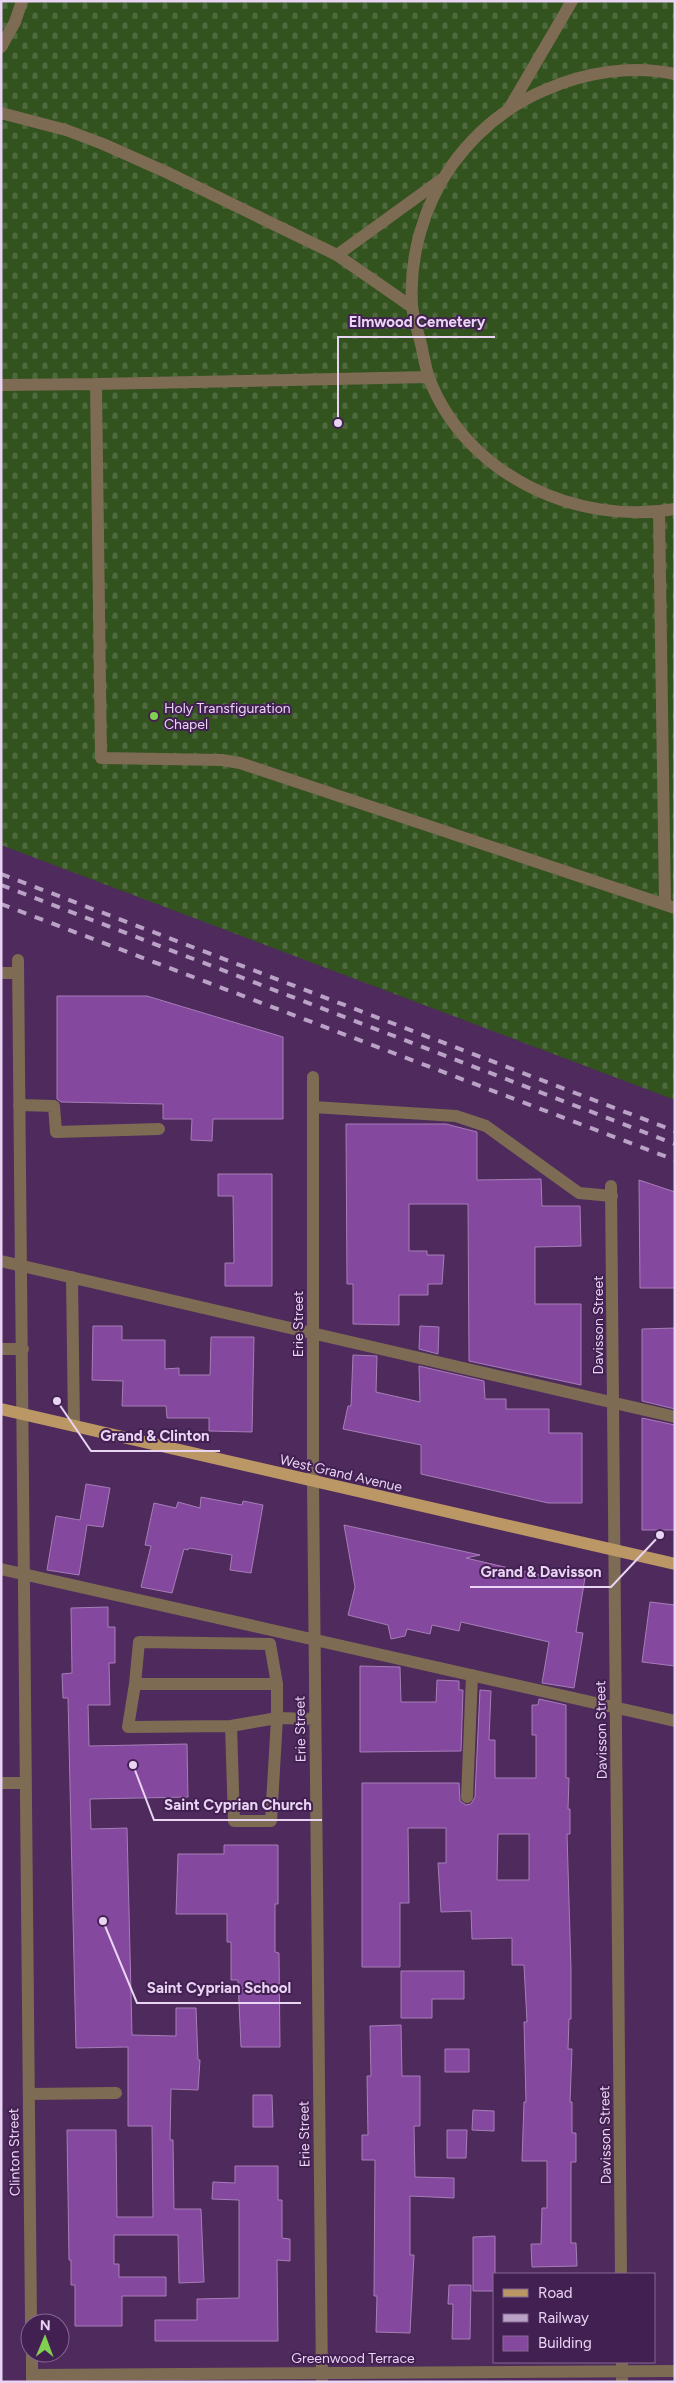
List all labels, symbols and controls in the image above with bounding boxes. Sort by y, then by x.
callout: Elmwood Cemetery [338,307,495,337]
text: Elmwood Cemetery [349,313,486,331]
place label: Holy Transfiguration Chapel [164,700,291,733]
marker: Holy Transfiguration Chapel [148,710,160,722]
street label: Davisson Street [590,1276,607,1374]
street label: Erie Street [290,1291,307,1357]
callout: Grand & Clinton [91,1421,220,1451]
text: Grand & Clinton [100,1427,210,1445]
street label: West Grand Avenue [278,1451,404,1496]
callout: Grand & Davisson [470,1557,611,1587]
text: Grand & Davisson [481,1563,601,1581]
street label: Davisson Street [592,1680,611,1780]
street label: Erie Street [291,1696,310,1762]
callout: Saint Cyprian Church [154,1790,322,1820]
text: Saint Cyprian Church [164,1796,312,1814]
callout: Saint Cyprian School [137,1973,301,2003]
text: Saint Cyprian School [147,1979,291,1997]
street label: Davisson Street [596,2085,615,2185]
street label: Erie Street [295,2101,314,2167]
street label: Clinton Street [5,2108,24,2196]
legend [493,2273,656,2363]
text: Road [538,2284,573,2302]
text: Railway [538,2309,589,2327]
north arrow [20,2313,70,2363]
text: N [40,2317,51,2334]
text: Building [538,2334,592,2352]
street label: Greenwood Terrace [291,2350,415,2367]

